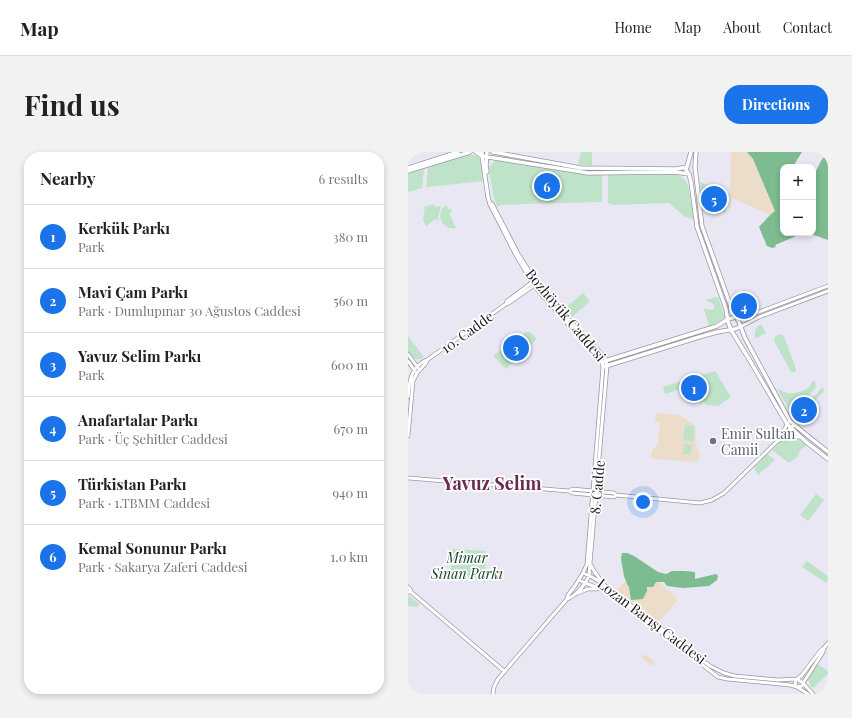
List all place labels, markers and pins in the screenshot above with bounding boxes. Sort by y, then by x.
pin: 6 [534,171,560,201]
pin: 5 [701,184,727,214]
pin: 4 [731,291,757,321]
pin: 3 [503,333,529,363]
pin: 1 [681,373,707,403]
pin: 2 [791,395,817,425]
place label: Emir Sultan Camii [721,424,796,459]
marker: Emir Sultan Camii [708,436,718,446]

